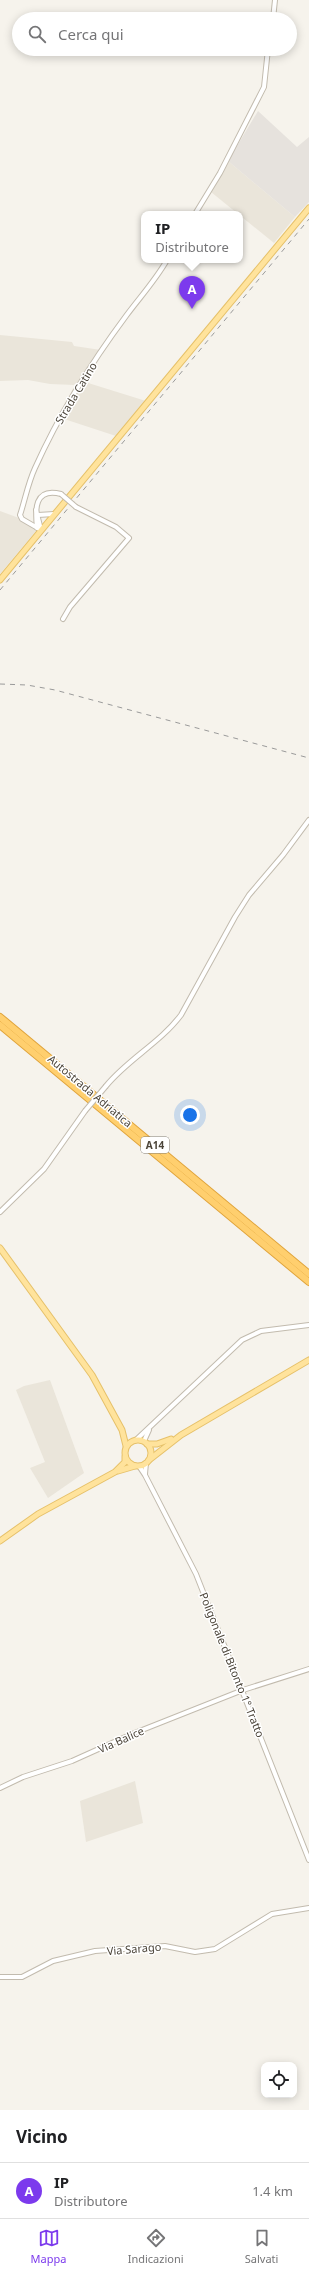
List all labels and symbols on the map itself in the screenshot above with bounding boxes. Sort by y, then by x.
pin: A [179,276,205,309]
street label: Strada Catino [51,359,100,426]
street label: Autostrada Adriatica [45,1051,136,1130]
your location [180,1105,200,1125]
road number: A14 [141,1137,169,1153]
street label: Poligonale di Bitonto 1° Tratto [196,1590,269,1740]
street label: Via Balice [95,1723,146,1756]
street label: Via Sarago [106,1939,162,1958]

